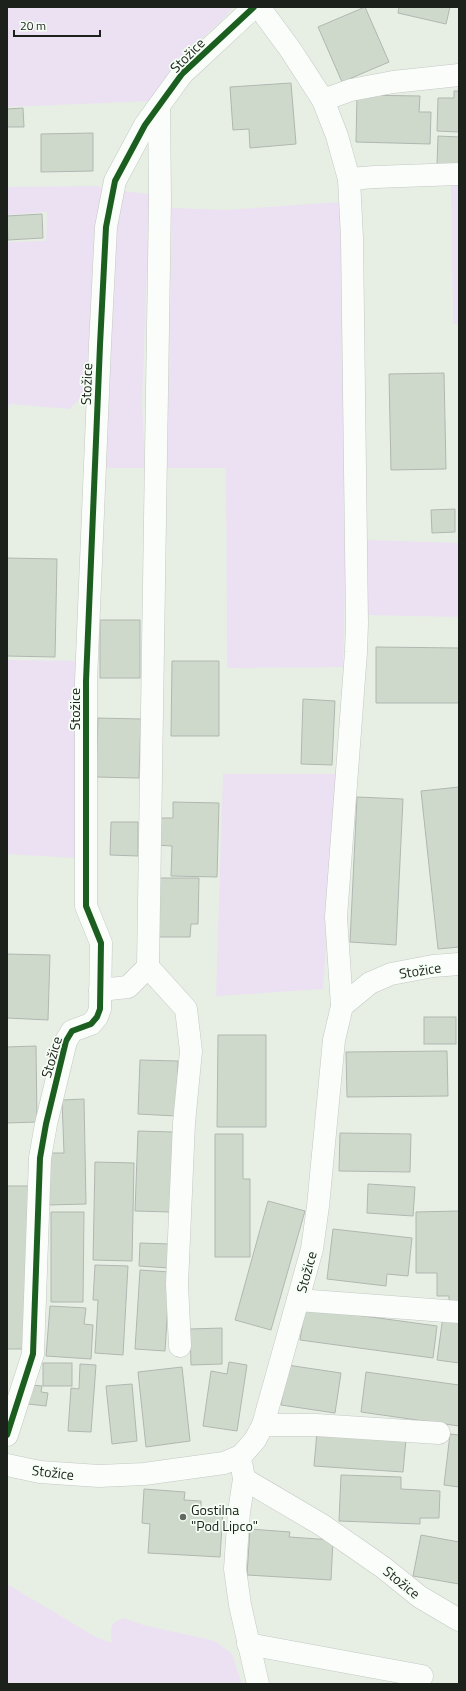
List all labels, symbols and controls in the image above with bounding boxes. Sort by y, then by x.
scale bar [14,12,100,38]
text: 20 m [20,16,46,35]
street label: Stožice [165,33,209,77]
street label: Stožice [75,363,97,405]
street label: Stožice [64,688,85,730]
street label: Stožice [397,956,443,984]
street label: Stožice [35,1034,67,1080]
street label: Stožice [290,1249,322,1295]
street label: Stožice [31,1459,75,1485]
place label: Gostilna "Pod Lipco" [191,1499,258,1536]
marker: Gostilna "Pod Lipco" [178,1512,188,1522]
street label: Stožice [379,1561,425,1603]

